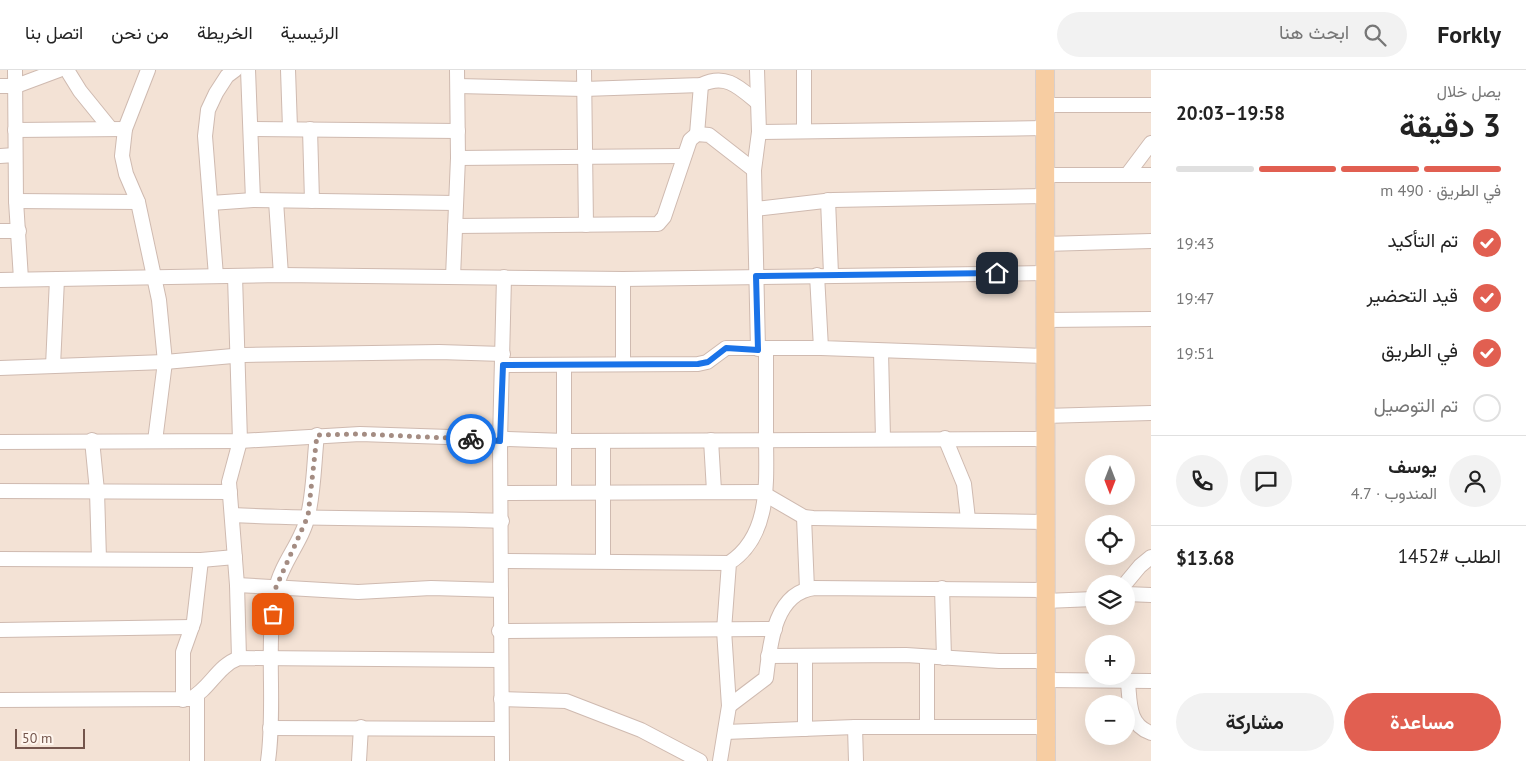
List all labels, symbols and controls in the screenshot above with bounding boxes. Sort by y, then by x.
search box [1057,12,1407,57]
text: Forkly [1437,19,1501,50]
text: ابحث هنا [1279,20,1349,44]
text: اتصل بنا [25,21,83,44]
text: من نحن [111,21,169,44]
text: الخريطة [197,21,253,44]
text: الرئيسية [281,21,339,44]
icon: search [1361,21,1389,49]
text: يصل خلال [1437,81,1501,101]
text: 19:58–20:03 [1176,101,1285,125]
text: 3 دقيقة [1399,104,1501,146]
text: في الطريق · 490 m [1380,180,1501,200]
text: تم التأكيد [1388,228,1458,252]
icon: check [1473,229,1501,257]
text: 19:43 [1176,233,1214,253]
pin [976,252,1018,294]
icon: home [983,259,1011,287]
text: قيد التحضير [1366,283,1458,307]
icon: check [1473,284,1501,312]
text: 19:47 [1176,288,1214,308]
text: في الطريق [1381,338,1458,362]
icon: check [1473,339,1501,367]
text: 19:51 [1176,343,1214,363]
text: تم التوصيل [1374,393,1458,417]
courier [446,414,496,464]
icon: bike [457,425,485,453]
text: يوسف [1388,454,1437,478]
north arrow [1085,455,1135,505]
map controls [1085,455,1135,745]
button: phone [1176,455,1228,507]
button: chat [1240,455,1292,507]
button: person [1449,455,1501,507]
text: المندوب · 4.7 [1351,483,1437,503]
button: locate [1085,515,1135,565]
text: الطلب #1452 [1398,544,1501,568]
text: $13.68 [1176,546,1235,570]
button: layers [1085,575,1135,625]
pin [252,593,294,635]
icon: bag [259,600,287,628]
button: + [1085,635,1135,685]
button: مشاركة [1176,693,1334,751]
button: مساعدة [1344,693,1501,751]
button: − [1085,695,1135,745]
scale bar [15,726,85,749]
text: 50 m [22,729,52,747]

